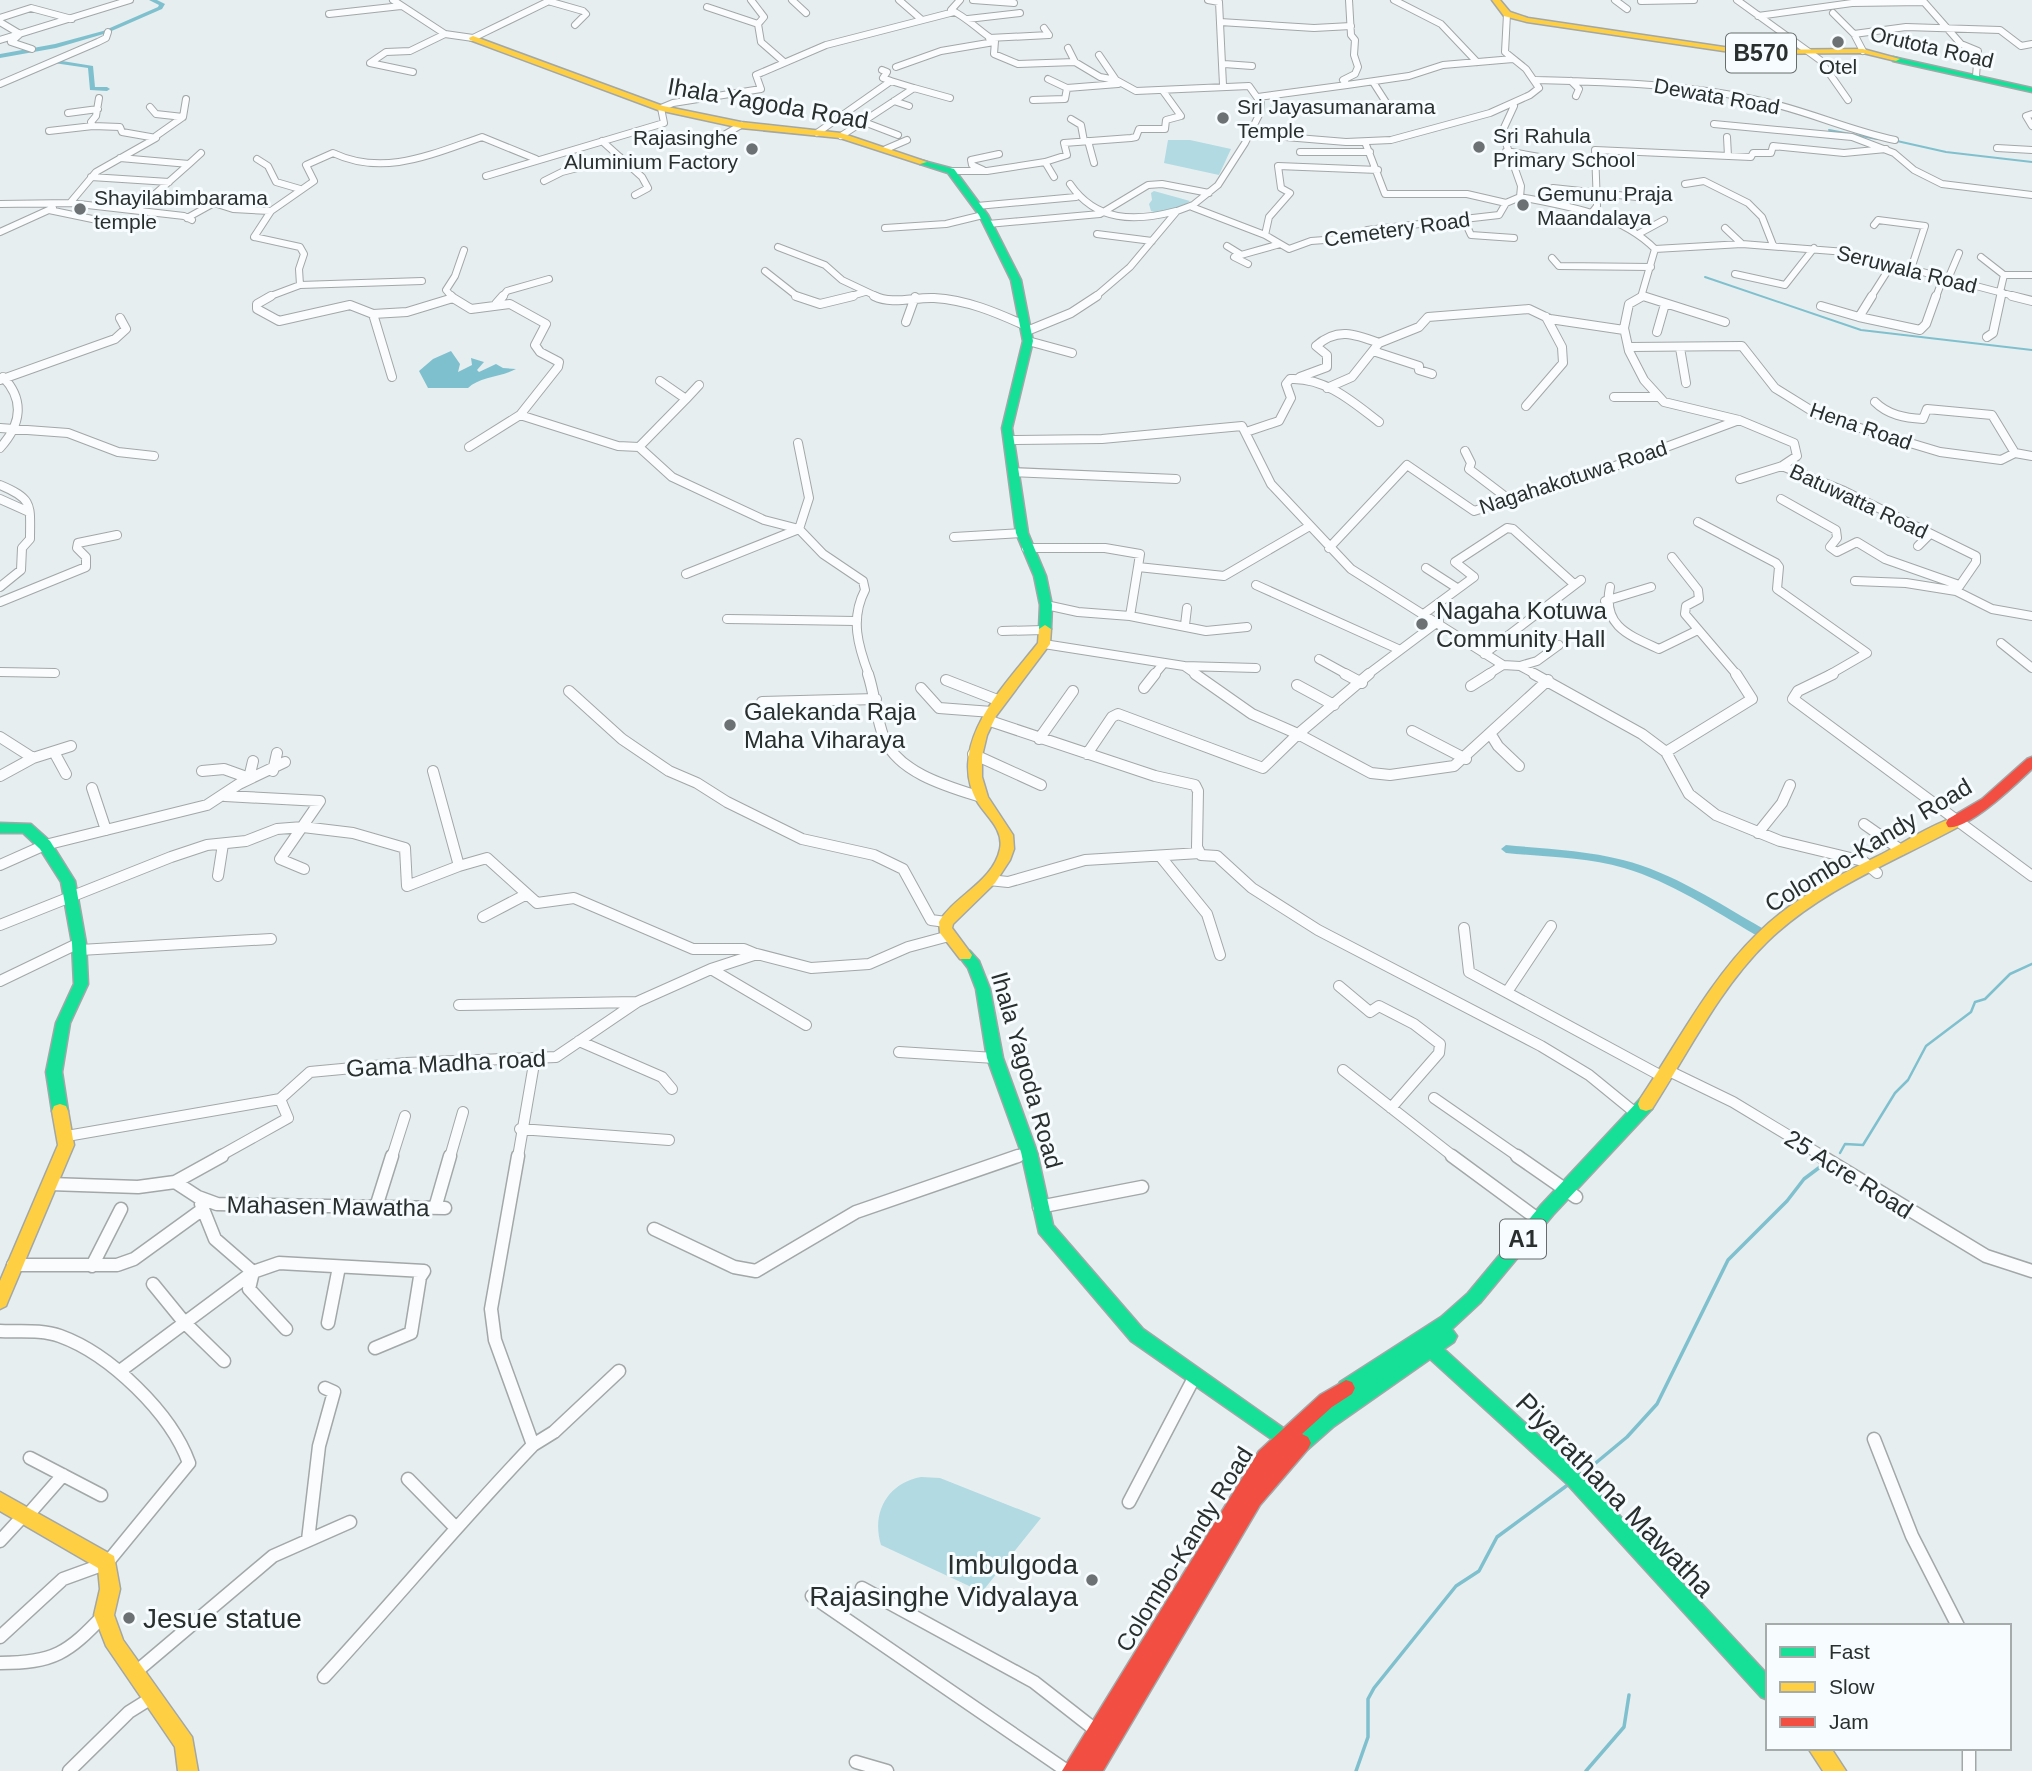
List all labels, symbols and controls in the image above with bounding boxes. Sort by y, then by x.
street label: Orutota Road [1868,22,1996,72]
road number: B570 [1726,34,1796,72]
marker: Otel [1830,34,1846,50]
place label: Otel [1819,55,1857,78]
street label: Ihala Yagoda Road [666,72,870,134]
street label: Dewata Road [1652,74,1782,118]
place label: Sri Jayasumanarama Temple [1237,95,1436,142]
marker: Sri Jayasumanarama Temple [1215,110,1231,126]
place label: Sri Rahula Primary School [1493,124,1635,171]
place label: Rajasinghe Aluminium Factory [564,126,738,173]
marker: Sri Rahula Primary School [1471,139,1487,155]
marker: Rajasinghe Aluminium Factory [744,141,760,157]
place label: Gemunu Praja Maandalaya [1537,182,1673,229]
place label: Shayilabimbarama temple [94,186,268,233]
marker: Gemunu Praja Maandalaya [1515,197,1531,213]
marker: Shayilabimbarama temple [72,201,88,217]
street label: Cemetery Road [1323,207,1471,251]
street label: Seruwala Road [1835,240,1979,298]
street label: Hena Road [1807,398,1915,454]
street label: Nagahakotuwa Road [1476,436,1670,518]
street label: Batuwatta Road [1786,459,1932,543]
place label: Nagaha Kotuwa Community Hall [1436,597,1607,652]
marker: Nagaha Kotuwa Community Hall [1414,616,1430,632]
place label: Galekanda Raja Maha Viharaya [744,698,917,753]
marker: Galekanda Raja Maha Viharaya [722,717,738,733]
street label: Colombo-Kandy Road [1760,773,1976,917]
street label: Ihala Yagoda Road [986,969,1068,1171]
street label: Gama Madha road [345,1044,547,1082]
street label: 25 Acre Road [1780,1124,1918,1224]
street label: Mahasen Mawatha [226,1191,430,1221]
road number: A1 [1500,1220,1546,1258]
street label: Piyarathana Mawatha [1510,1387,1721,1603]
street label: Colombo-Kandy Road [1110,1442,1258,1656]
place label: Imbulgoda Rajasinghe Vidyalaya [809,1549,1078,1612]
marker: Imbulgoda Rajasinghe Vidyalaya [1084,1572,1100,1588]
place label: Jesue statue [143,1603,302,1634]
marker: Jesue statue [121,1610,137,1626]
legend [1766,1624,2011,1750]
text: Fast [1829,1640,1870,1663]
text: Slow [1829,1675,1875,1698]
text: Jam [1829,1710,1869,1733]

